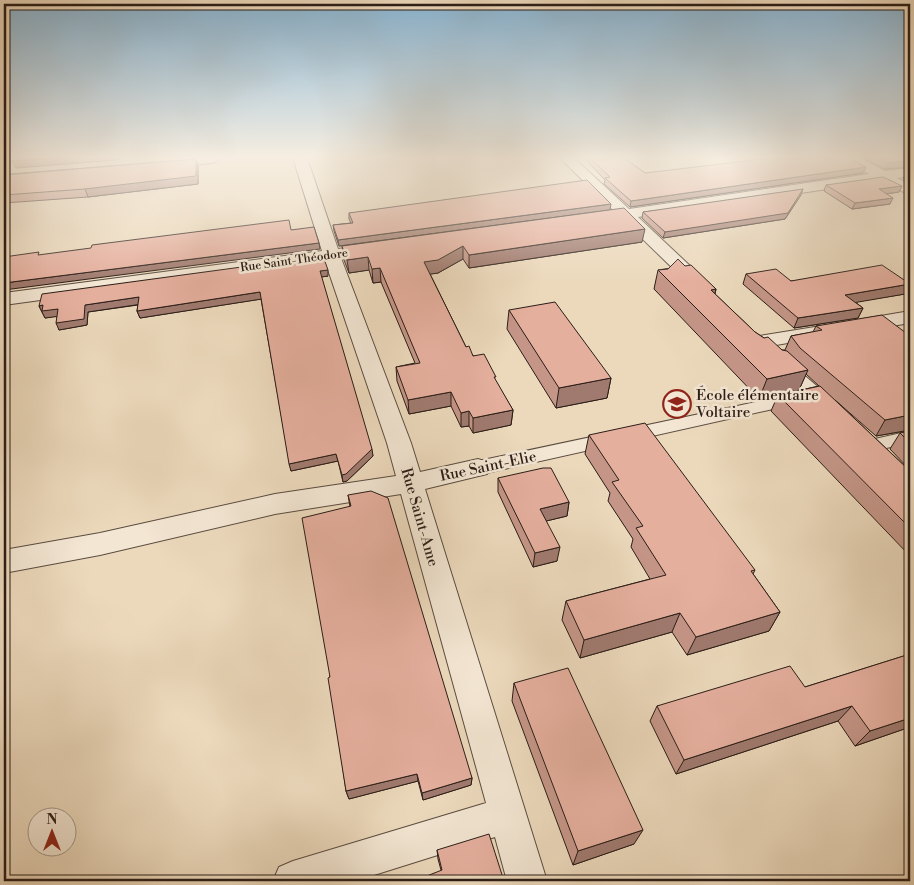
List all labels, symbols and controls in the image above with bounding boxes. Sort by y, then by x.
street label: Rue Saint-Théodore [239,246,349,275]
place label: École élémentaire Voltaire [695,385,819,422]
school or university icon: École élémentaire Voltaire [662,389,692,419]
street label: Rue Saint-Elie [438,447,538,486]
street label: Rue Saint-Ame [396,466,443,569]
north arrow [28,808,78,858]
text: N [46,811,58,829]

